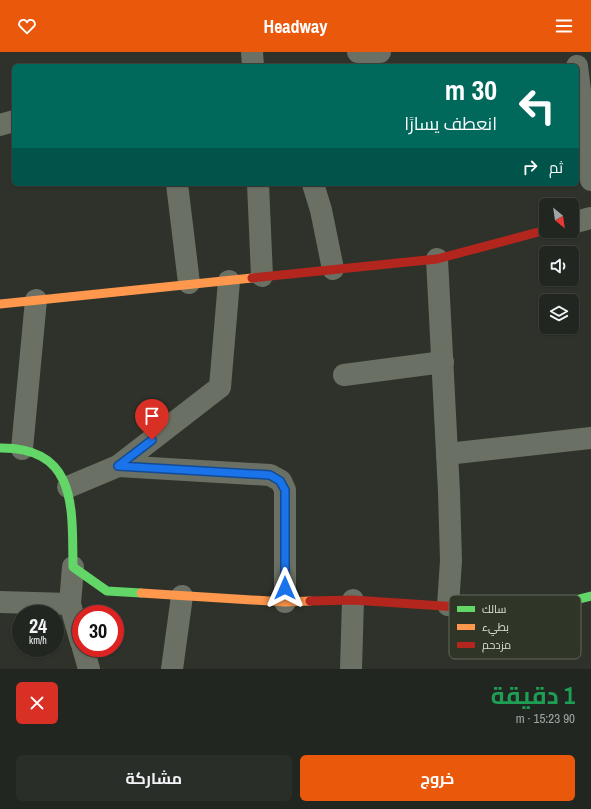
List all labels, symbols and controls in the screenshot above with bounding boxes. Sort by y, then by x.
text: Headway [264,14,328,39]
icon: heart [16,15,38,37]
icon: menu [553,15,575,37]
text: 30 m [445,71,497,109]
icon: left [511,80,563,132]
text: انعطف يسارًا [404,111,497,136]
icon: right [519,156,541,178]
text: ثم [549,157,563,178]
north arrow [539,198,579,238]
map controls [539,198,579,334]
button: sound [539,246,579,286]
button: layers [539,294,579,334]
pin [135,399,169,440]
icon: arrive [141,405,163,427]
position arrow [264,567,306,609]
legend [449,595,581,659]
text: سالك [482,602,506,616]
speed limit sign: 30 [72,605,124,657]
text: 24 [29,612,47,639]
text: بطيء [482,620,509,636]
text: km/h [29,634,47,647]
text: مزدحم [482,638,511,653]
text: 1 دقيقة [491,679,575,711]
button: close [16,682,58,724]
text: 90 m · 15:23 [516,710,575,727]
button: مشاركة [16,755,292,801]
button: خروج [300,755,575,801]

